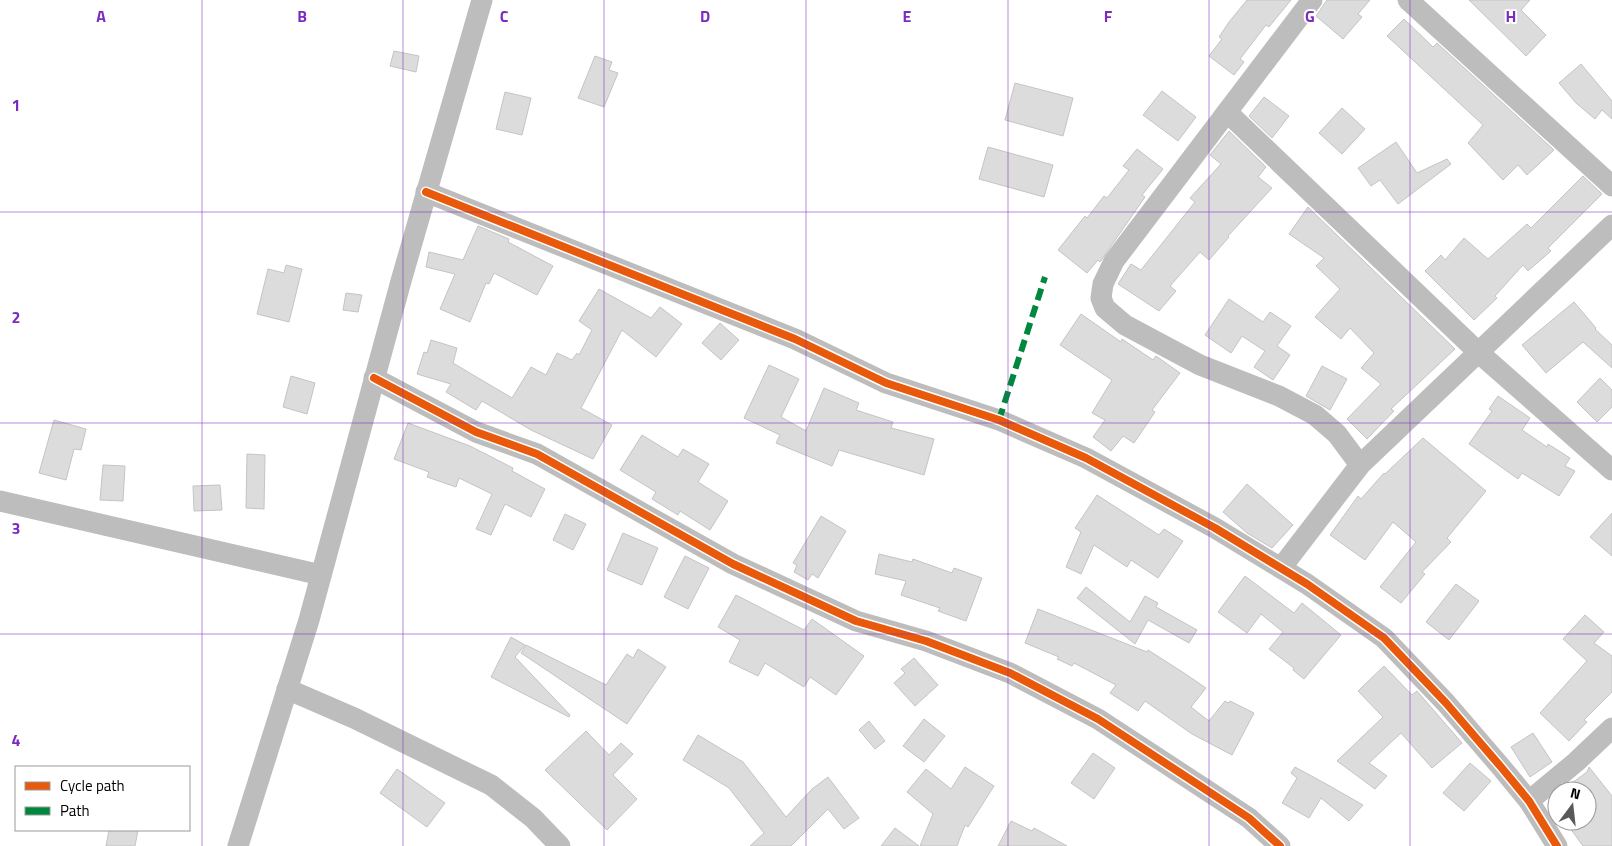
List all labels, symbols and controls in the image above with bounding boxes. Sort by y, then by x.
text: A [96,4,106,28]
text: B [297,4,307,28]
text: C [500,4,509,28]
text: D [700,4,710,28]
text: E [903,4,912,28]
text: F [1104,4,1113,28]
text: G [1305,4,1315,28]
text: H [1506,4,1516,28]
text: 1 [12,93,20,117]
text: 2 [12,305,20,329]
text: 3 [12,516,20,540]
text: 4 [12,728,21,752]
legend [15,766,190,831]
text: Cycle path [60,774,125,797]
north arrow [1547,781,1597,831]
text: N [1568,782,1583,804]
text: Path [60,799,90,822]

